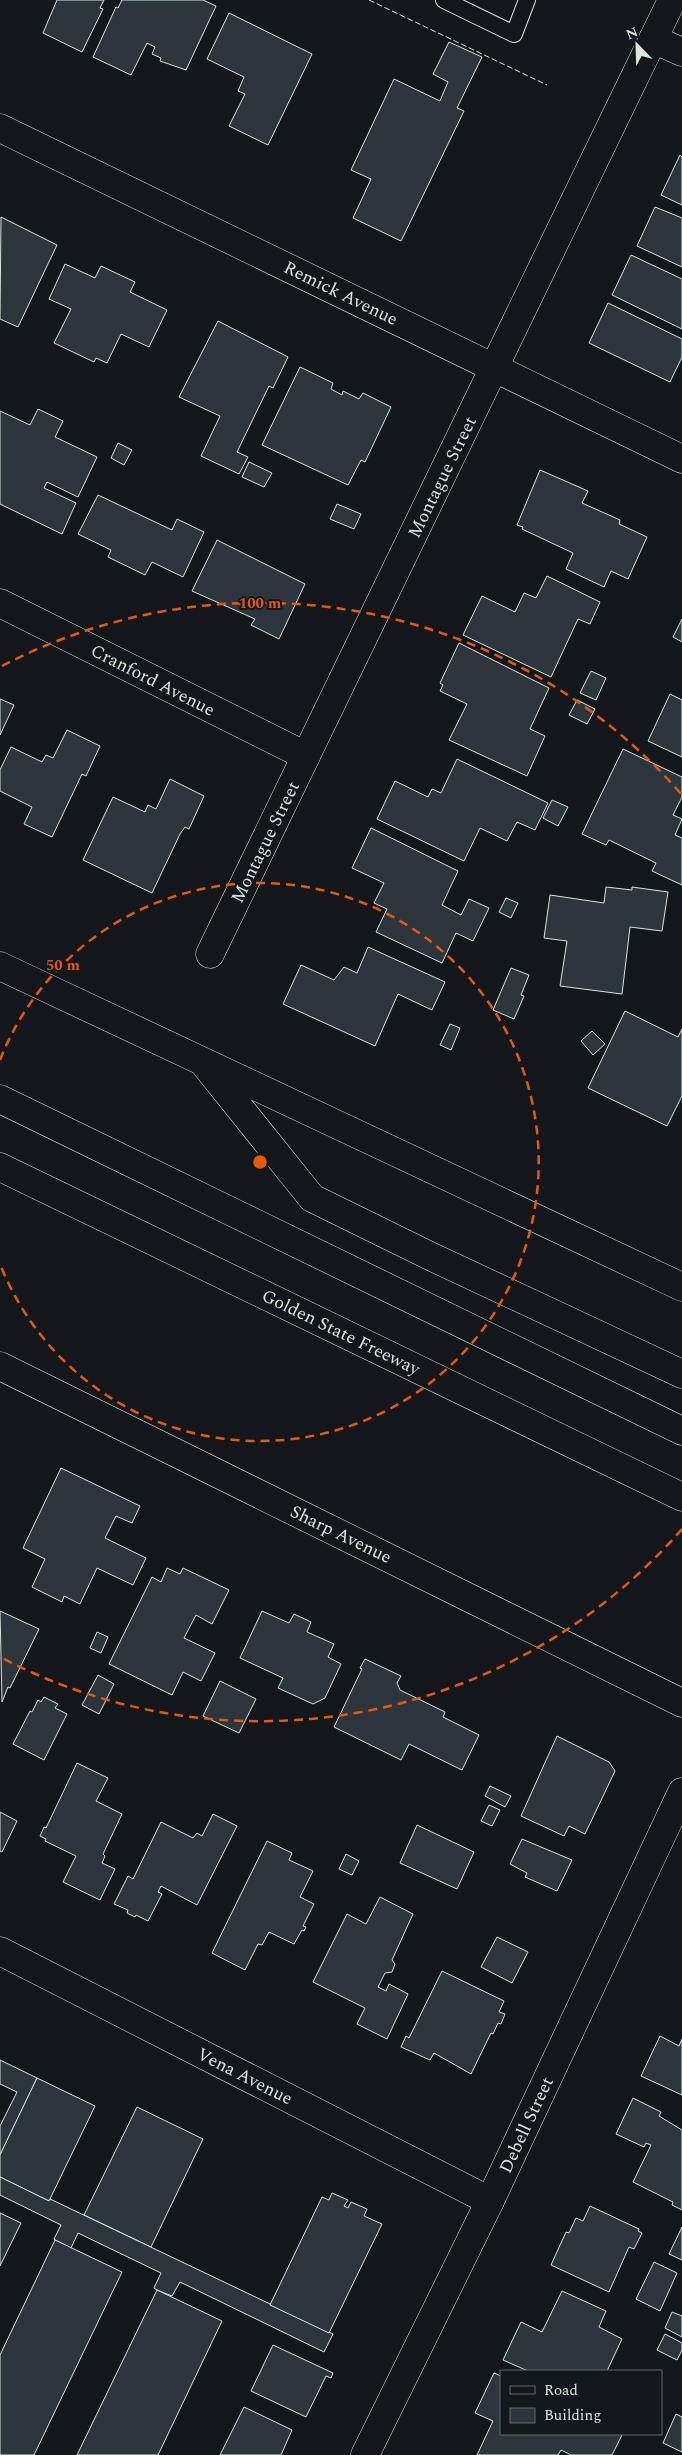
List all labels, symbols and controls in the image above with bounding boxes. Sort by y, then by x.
north arrow [612,20,662,70]
text: N [623,22,641,45]
street label: Remick Avenue [279,254,403,333]
street label: Montague Street [401,412,484,543]
text: 100 m [239,592,282,615]
street label: Cranford Avenue [86,637,220,723]
street label: Montague Street [224,777,307,908]
text: 50 m [46,954,81,977]
centre of rings [251,1153,269,1171]
street label: Golden State Freeway [257,1282,426,1383]
street label: Sharp Avenue [285,1498,396,1571]
street label: Vena Avenue [192,2041,297,2112]
street label: Debell Street [492,2072,561,2178]
legend [500,2370,662,2435]
text: Road [544,2379,578,2402]
text: Building [544,2404,601,2427]

